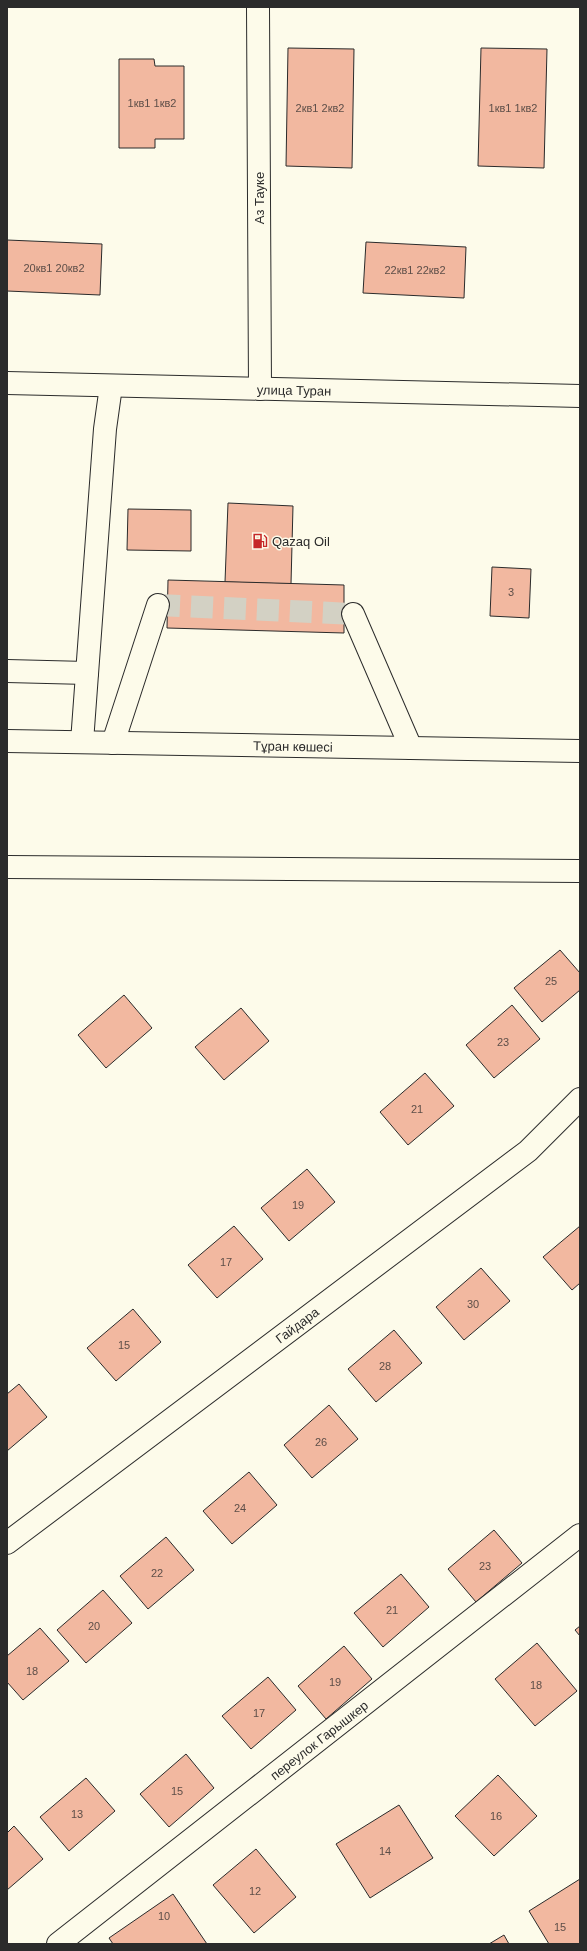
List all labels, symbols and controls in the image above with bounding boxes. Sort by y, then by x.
house number: 1кв1 1кв2 [128,97,176,109]
house number: 2кв1 2кв2 [296,102,344,114]
house number: 1кв1 1кв2 [489,102,537,114]
street label: Аз Тауке [252,172,267,224]
house number: 20кв1 20кв2 [23,262,85,274]
house number: 22кв1 22кв2 [384,264,446,276]
street label: улица Туран [257,382,331,399]
fuel station icon: Qazaq Oil [251,532,269,550]
place label: Qazaq Oil [272,534,330,549]
house number: 3 [508,586,514,598]
street label: Тұран көшесі [253,738,333,755]
house number: 25 [545,975,557,987]
house number: 23 [497,1036,509,1048]
house number: 21 [411,1103,423,1115]
house number: 19 [292,1199,304,1211]
house number: 17 [220,1256,232,1268]
house number: 30 [467,1298,479,1310]
street label: Гайдара [273,1304,322,1346]
house number: 15 [118,1339,130,1351]
house number: 28 [379,1360,391,1372]
house number: 26 [315,1436,327,1448]
house number: 24 [234,1502,246,1514]
house number: 23 [479,1560,491,1572]
house number: 22 [151,1567,163,1579]
house number: 21 [386,1604,398,1616]
house number: 20 [88,1620,100,1632]
house number: 18 [26,1665,38,1677]
house number: 19 [329,1676,341,1688]
house number: 18 [530,1679,542,1691]
street label: переулок Гарышкер [267,1698,371,1783]
house number: 17 [253,1707,265,1719]
house number: 15 [171,1785,183,1797]
house number: 13 [71,1808,83,1820]
house number: 16 [490,1810,502,1822]
house number: 14 [379,1845,391,1857]
house number: 12 [249,1885,261,1897]
house number: 10 [158,1910,170,1922]
house number: 15 [554,1921,566,1933]

